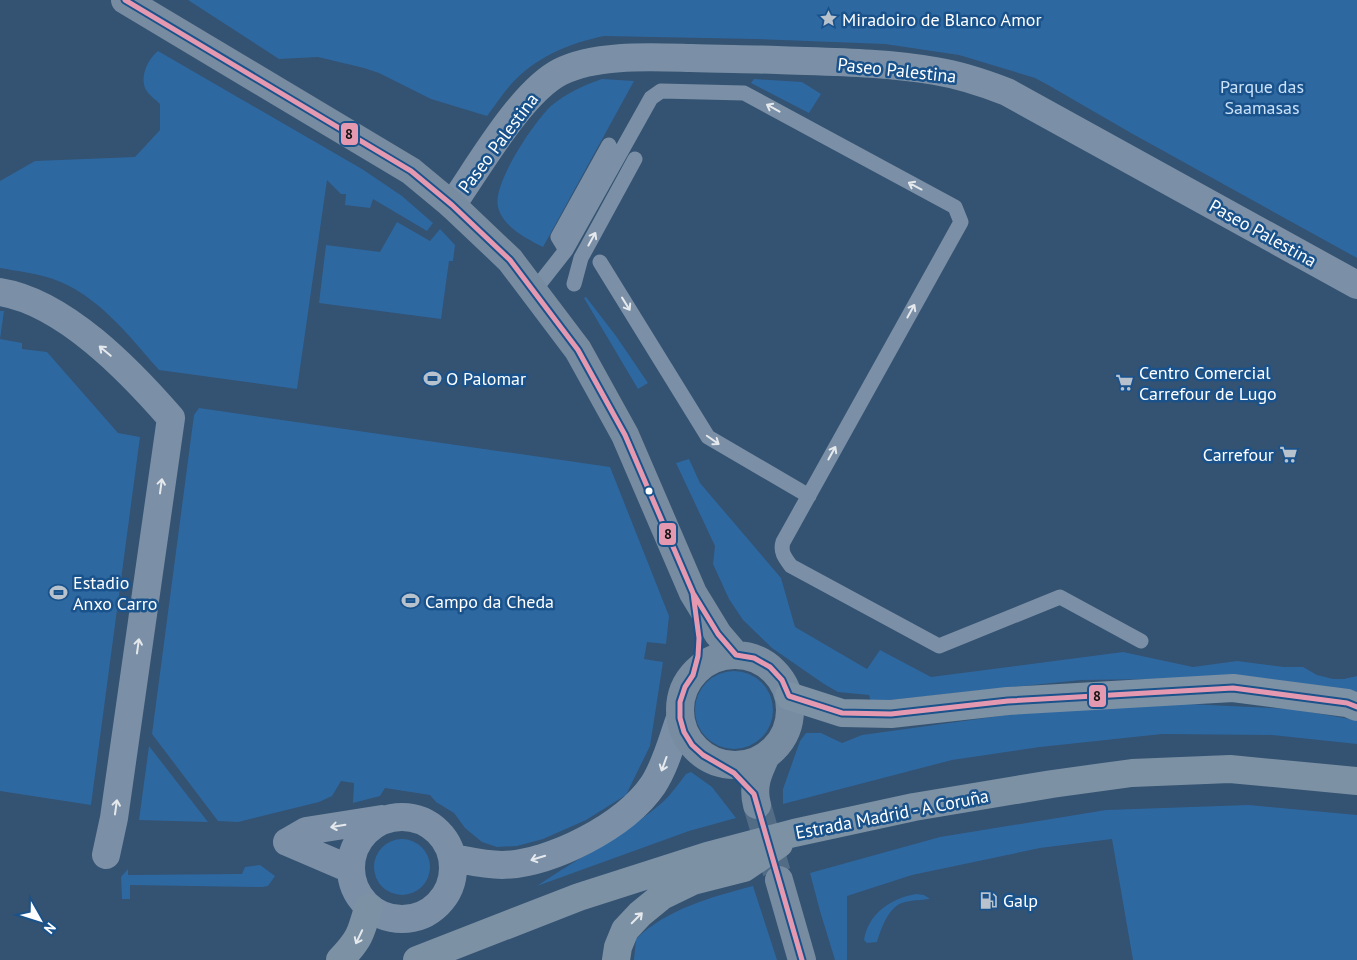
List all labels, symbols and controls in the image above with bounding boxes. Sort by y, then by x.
place label: Miradoiro de Blanco Amor [842,8,1042,31]
place icon: Miradoiro de Blanco Amor [818,9,838,29]
street label: Paseo Palestina [836,52,958,88]
park label: Parque das Saamasas [1220,75,1304,119]
street label: Paseo Palestina [453,88,543,198]
one-way arrow [766,103,781,112]
line badge: 8 [340,122,359,146]
text: 8 [345,125,353,143]
one-way arrow [909,181,923,191]
street label: Paseo Palestina [1205,194,1321,272]
one-way arrow [587,232,597,246]
one-way arrow [621,296,631,310]
one-way arrow [907,304,917,319]
one-way arrow [98,345,111,356]
place label: Centro Comercial Carrefour de Lugo [1139,361,1277,405]
place label: O Palomar [446,367,526,390]
sports icon: O Palomar [422,368,442,388]
supermarket icon: Centro Comercial Carrefour de Lugo [1115,372,1135,392]
one-way arrow [706,435,720,445]
place label: Carrefour [1203,443,1274,466]
supermarket icon: Carrefour [1278,444,1298,464]
one-way arrow [828,446,838,461]
one-way arrow [156,478,166,494]
unlabelled marker [644,486,654,496]
line badge: 8 [658,522,677,546]
text: 8 [664,525,672,543]
place label: Estadio Anxo Carro [73,571,157,615]
sports icon: Estadio Anxo Carro [49,582,69,602]
place label: Campo da Cheda [425,590,554,613]
sports icon: Campo da Cheda [401,591,421,611]
one-way arrow [134,639,144,655]
line badge: 8 [1088,684,1107,708]
text: 8 [1093,687,1101,705]
one-way arrow [658,756,668,771]
street label: Estrada Madrid - A Coruña [793,784,991,844]
one-way arrow [111,800,121,816]
one-way arrow [331,822,347,832]
one-way arrow [530,854,546,864]
place label: Galp [1003,889,1038,912]
fuel station icon: Galp [979,890,999,910]
north arrow [15,895,65,945]
one-way arrow [631,911,643,924]
text: N [40,919,60,937]
one-way arrow [353,929,363,944]

